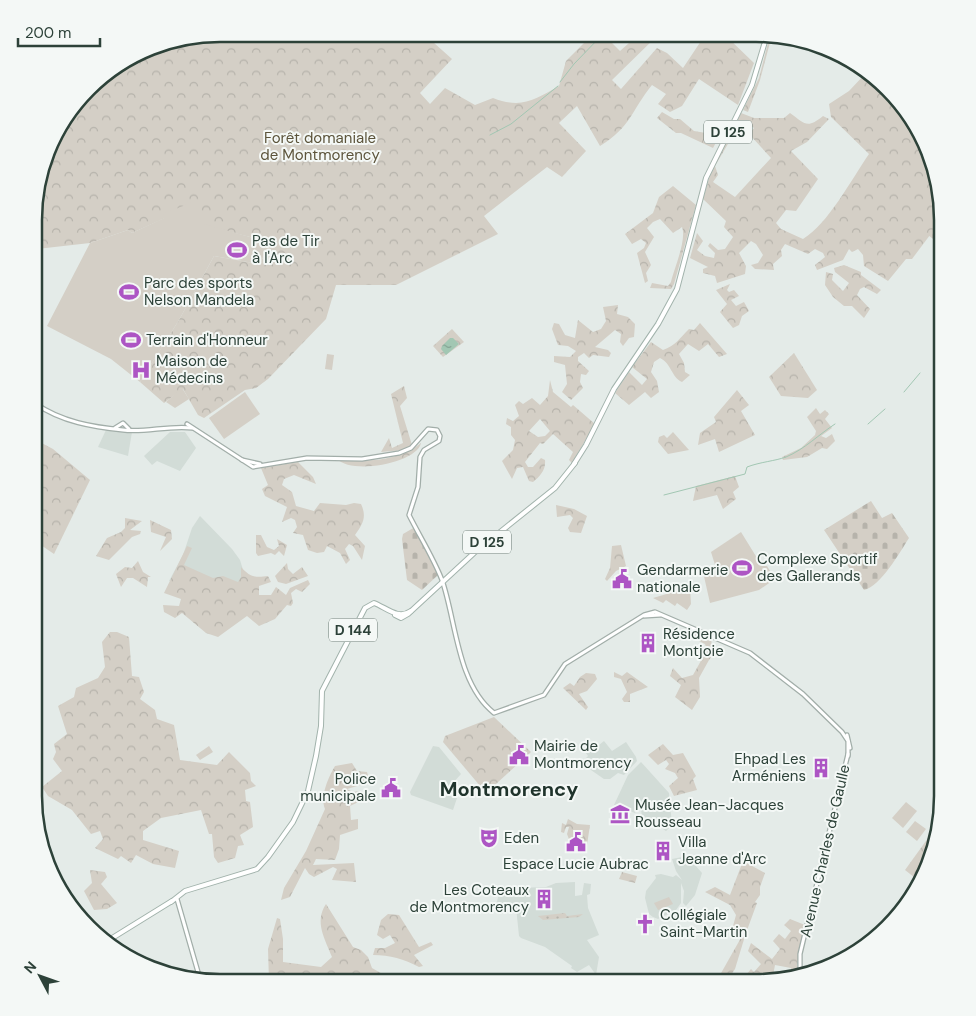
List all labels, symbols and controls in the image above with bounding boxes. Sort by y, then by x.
scale bar [18,15,100,47]
text: 200 m [25,23,71,43]
road number: D 125 [704,120,752,144]
park label: Forêt domaniale de Montmorency [260,128,380,165]
place label: Pas de Tir à l'Arc [252,231,320,268]
sports icon: Pas de Tir à l'Arc [226,239,248,261]
place label: Parc des sports Nelson Mandela [144,273,254,310]
sports icon: Parc des sports Nelson Mandela [118,281,140,303]
sports icon: Terrain d'Honneur [120,329,142,351]
place label: Terrain d'Honneur [146,330,268,350]
place label: Maison de Médecins [156,351,227,388]
hospital icon: Maison de Médecins [130,359,152,381]
road number: D 125 [463,530,511,554]
place label: Complexe Sportif des Gallerands [757,549,878,586]
sports icon: Complexe Sportif des Gallerands [731,557,753,579]
place label: Gendarmerie nationale [637,560,728,597]
public building icon: Gendarmerie nationale [611,568,633,590]
road number: D 144 [329,618,377,642]
place label: Résidence Montjoie [663,624,735,661]
building icon: Résidence Montjoie [637,632,659,654]
place label: Mairie de Montmorency [534,736,632,773]
public building icon: Mairie de Montmorency [508,744,530,766]
place label: Ehpad Les Arméniens [732,749,806,786]
building icon: Ehpad Les Arméniens [810,757,832,779]
street label: Avenue Charles de Gaulle [795,763,855,939]
place label: Police municipale [300,769,376,806]
district label: Montmorency [440,776,578,802]
public building icon: Police municipale [380,777,402,799]
place label: Musée Jean-Jacques Rousseau [635,795,784,832]
museum icon: Musée Jean-Jacques Rousseau [609,803,631,825]
theatre icon: Eden [478,827,500,849]
place label: Eden [504,828,539,848]
public building icon: Espace Lucie Aubrac [565,831,587,853]
place label: Villa Jeanne d'Arc [678,832,767,869]
building icon: Villa Jeanne d'Arc [652,840,674,862]
place label: Espace Lucie Aubrac [503,854,649,874]
place label: Les Coteaux de Montmorency [410,880,530,917]
building icon: Les Coteaux de Montmorency [533,888,555,910]
place label: Collégiale Saint-Martin [660,905,747,942]
church icon: Collégiale Saint-Martin [634,913,656,935]
north arrow [15,951,65,1001]
text: N [20,958,40,977]

